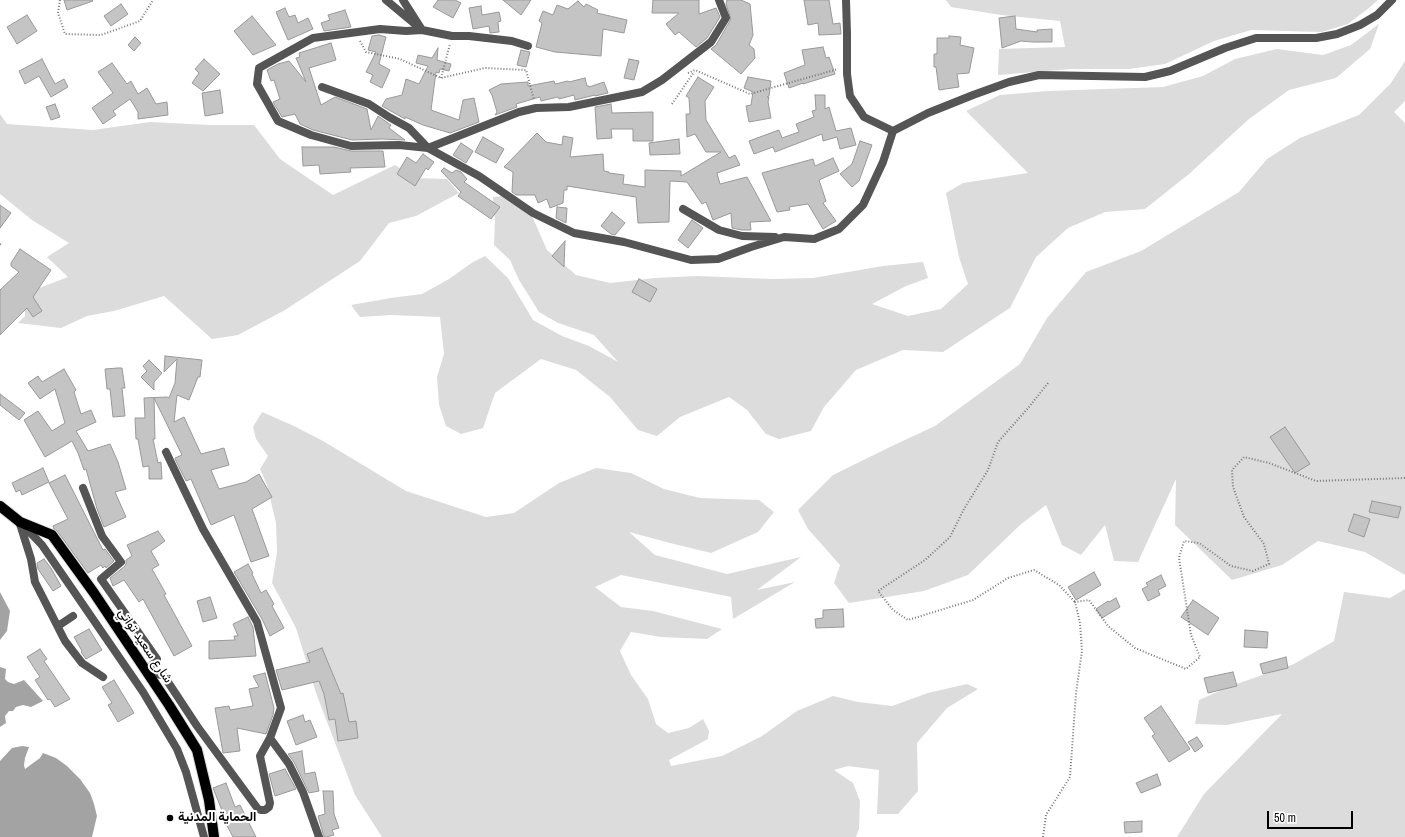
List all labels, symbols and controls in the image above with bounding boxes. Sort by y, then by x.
street label: شارع سعيد تواتي [114,606,176,686]
scale bar [1269,803,1355,829]
place label: الحماية المدنية [178,810,256,826]
text: 50 m [1274,810,1296,826]
marker: الحماية المدنية [165,813,175,823]

